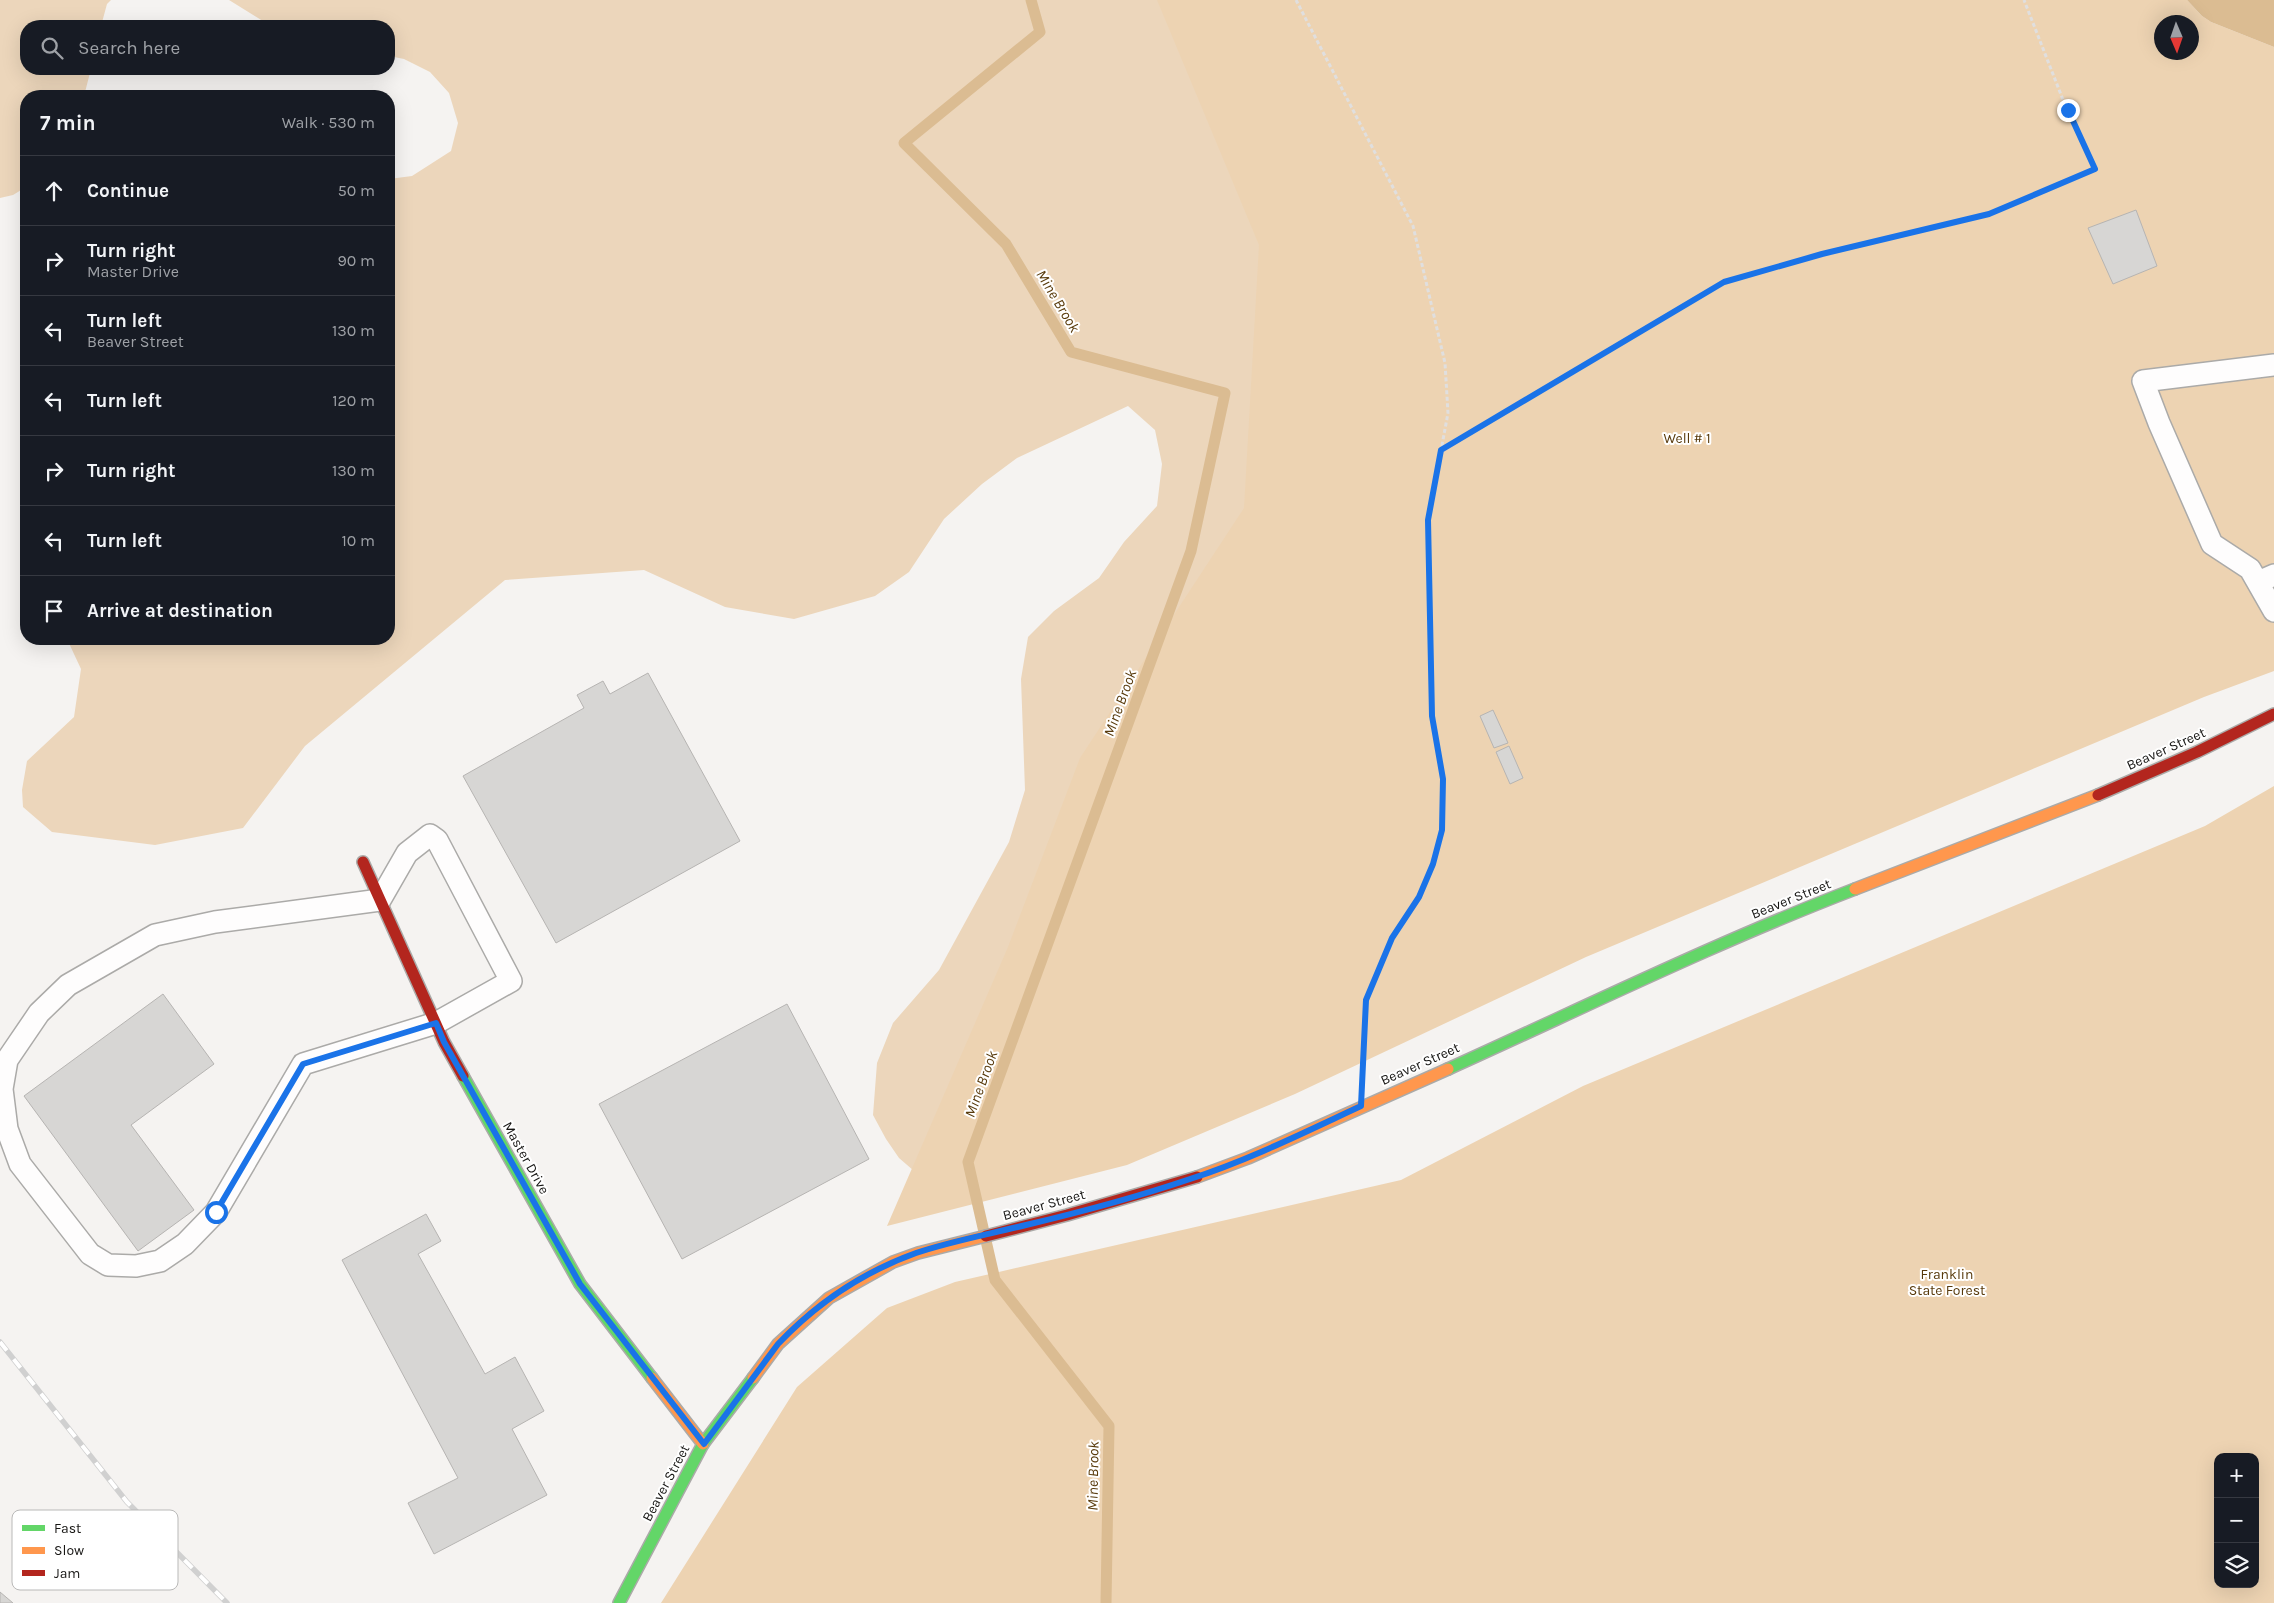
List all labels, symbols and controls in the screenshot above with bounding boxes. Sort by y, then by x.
north arrow [2154,15,2199,60]
search box [20,20,395,75]
icon: search [38,34,66,62]
text: Search here [78,37,180,59]
route end [2057,99,2080,122]
text: 7 min [40,111,96,135]
text: Walk · 530 m [282,113,375,132]
icon: ahead [40,177,68,205]
text: Continue [87,180,169,202]
text: 50 m [338,181,375,200]
text: Turn right [87,240,176,262]
icon: right [40,247,68,275]
text: 90 m [337,251,375,270]
text: Master Drive [87,262,179,281]
water label: Mine Brook [1032,266,1084,336]
text: Turn left [87,310,162,332]
icon: left [40,317,68,345]
text: 130 m [332,321,375,340]
text: Beaver Street [87,332,184,351]
icon: left [40,387,68,415]
text: Turn left [87,390,162,412]
text: 120 m [332,391,375,410]
park label: Well # 1 [1663,430,1711,447]
icon: right [40,457,68,485]
text: Turn right [87,460,176,482]
text: 130 m [332,461,375,480]
icon: left [40,527,68,555]
text: Turn left [87,530,162,552]
text: 10 m [341,531,375,550]
icon: arrive [40,597,68,625]
text: Arrive at destination [87,600,273,622]
water label: Mine Brook [1100,667,1140,739]
street label: Beaver Street [2124,724,2208,774]
street label: Beaver Street [1749,875,1833,923]
street label: Beaver Street [1378,1039,1462,1089]
water label: Mine Brook [961,1048,1001,1120]
street label: Master Drive [499,1119,553,1197]
street label: Beaver Street [1001,1186,1087,1224]
route start [205,1201,228,1224]
park label: Franklin State Forest [1909,1266,1985,1299]
water label: Mine Brook [1083,1441,1103,1511]
street label: Beaver Street [639,1442,693,1524]
map controls [2214,1453,2259,1588]
button: + [2214,1453,2259,1498]
button: − [2214,1498,2259,1543]
legend [12,1510,178,1590]
text: Fast [54,1520,81,1537]
text: Slow [54,1542,84,1559]
button: layers [2214,1543,2259,1588]
text: Jam [54,1565,80,1582]

